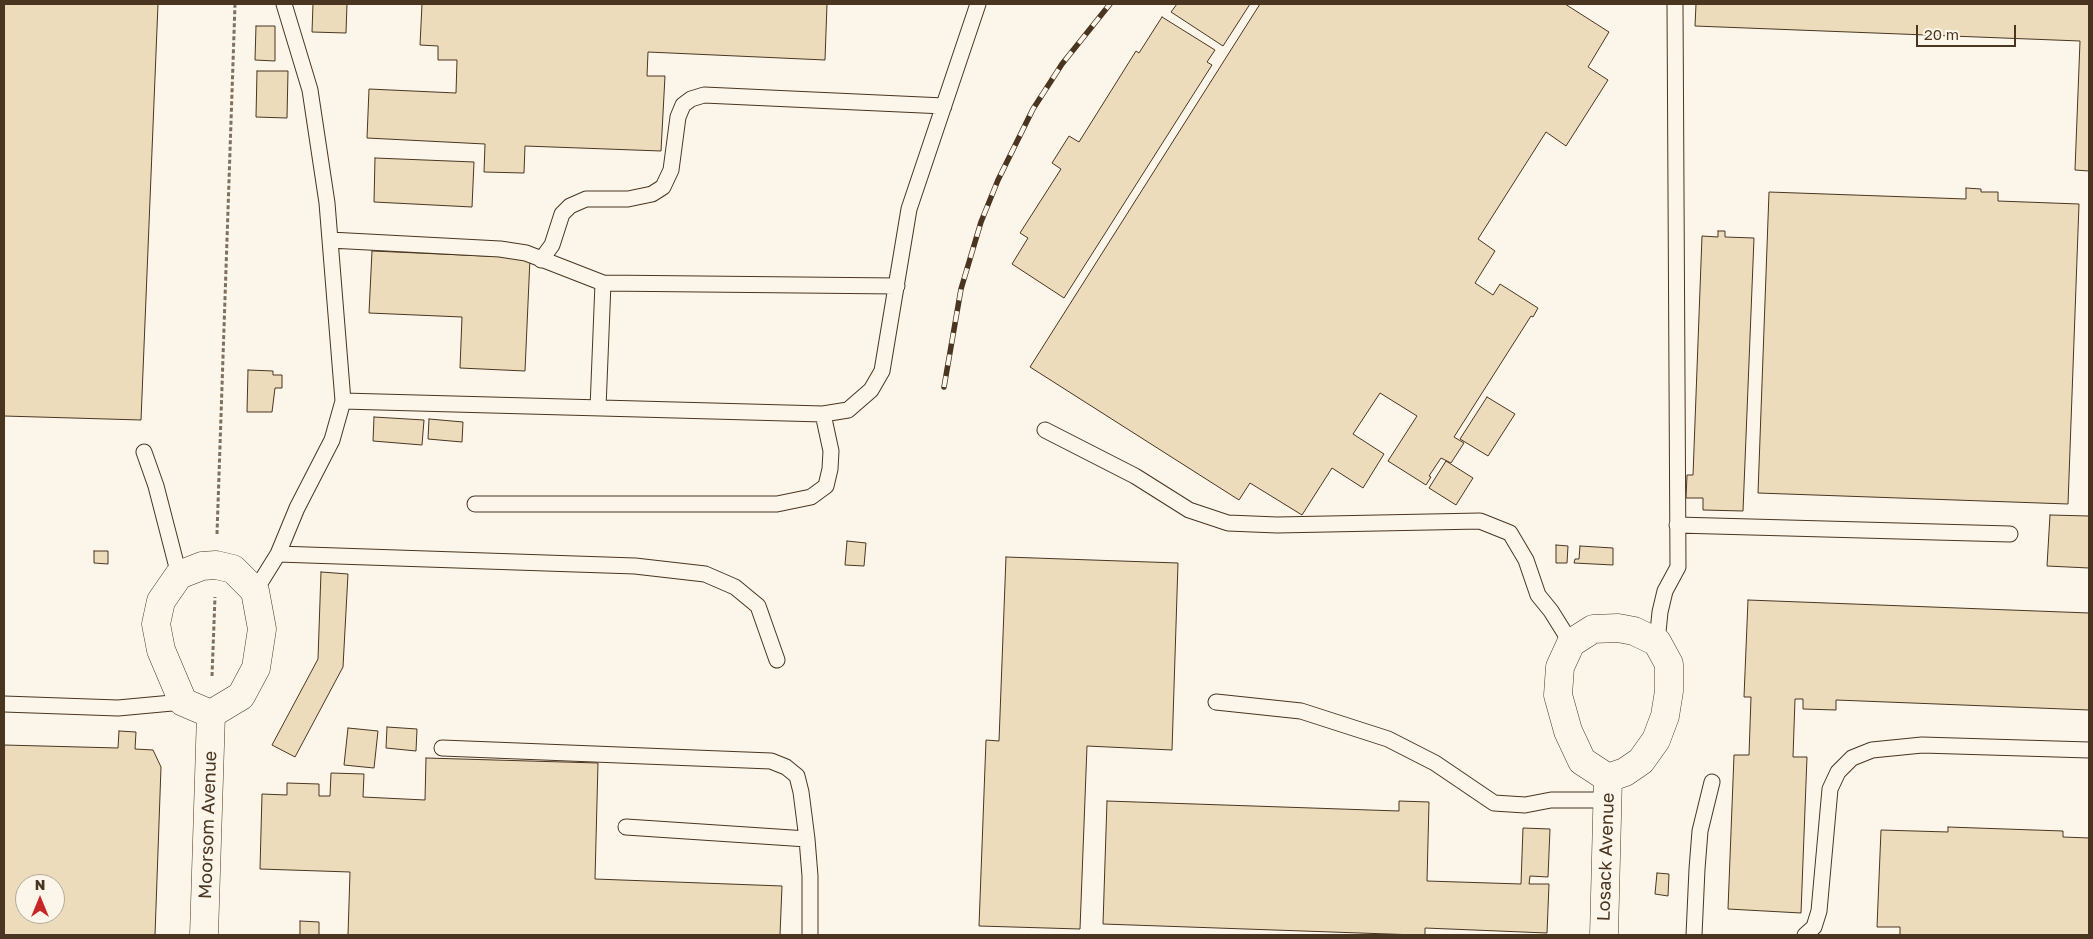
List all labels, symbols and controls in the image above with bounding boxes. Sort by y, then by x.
scale bar [1918,15,2018,47]
text: 20 m [1924,25,1959,43]
street label: Moorsom Avenue [195,750,221,900]
street label: Losack Avenue [1593,792,1619,922]
north arrow [15,874,65,924]
text: N [35,876,45,893]

